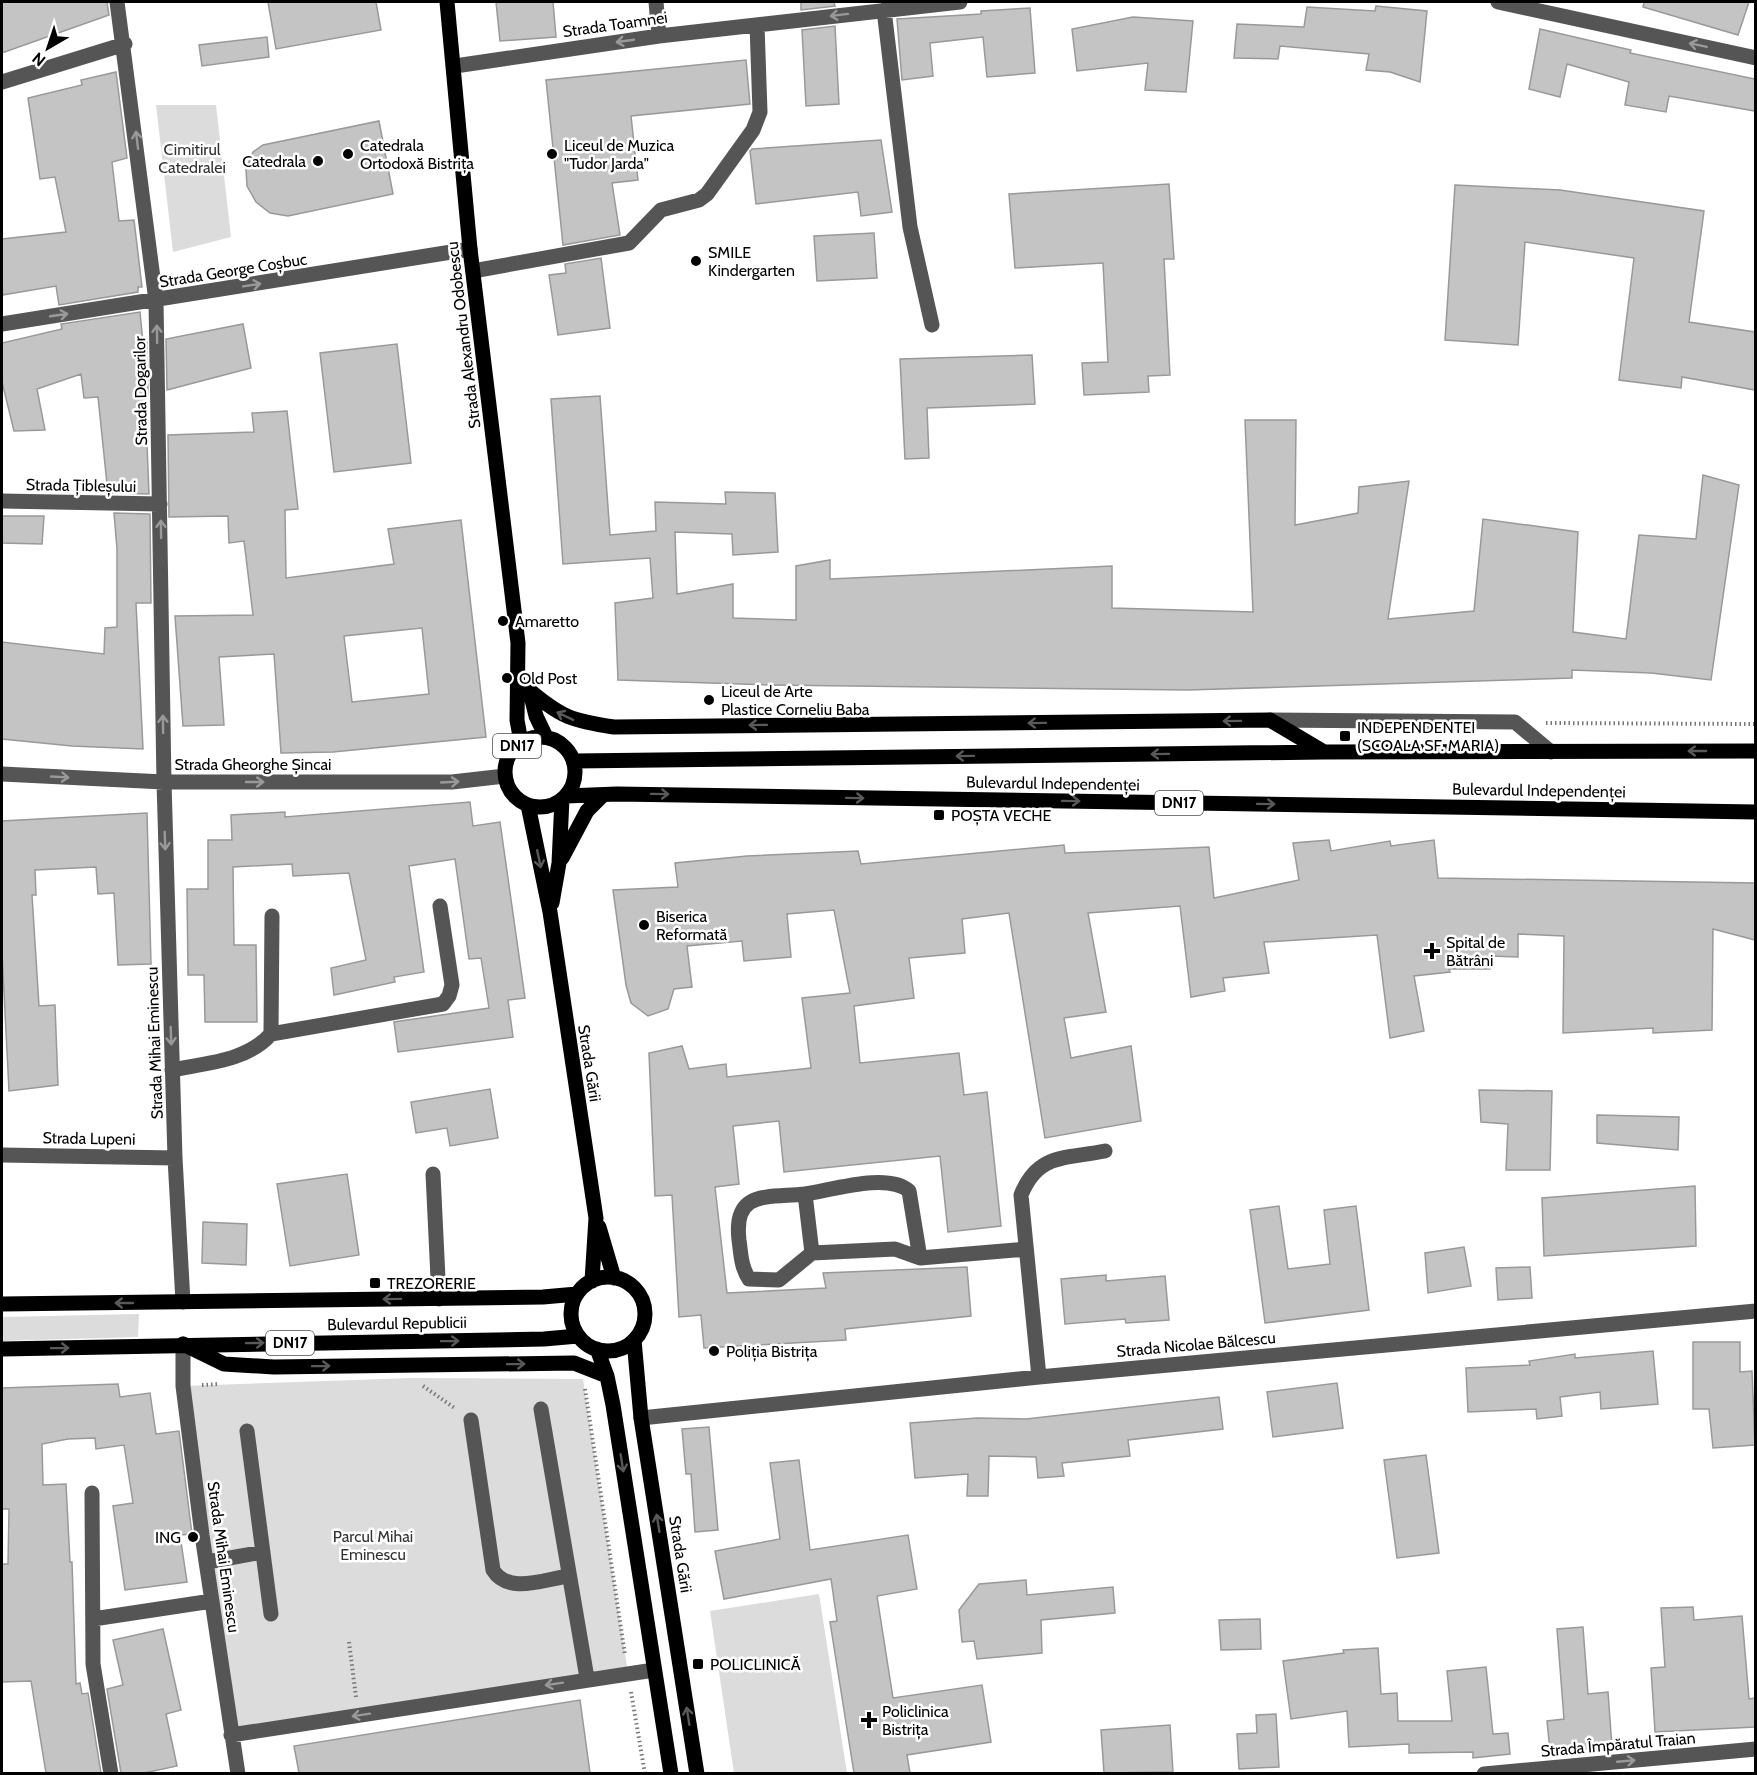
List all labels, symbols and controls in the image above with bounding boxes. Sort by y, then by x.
street label: Strada Toamnei [561,8,669,41]
one-way arrow [830,10,849,21]
north arrow [18,18,78,78]
one-way arrow [615,35,635,46]
one-way arrow [1689,39,1708,51]
text: N [29,48,49,70]
one-way arrow [131,131,142,151]
place label: Catedrala Ortodoxă Bistrița [360,136,474,174]
place label: Liceul de Muzica "Tudor Jarda" [564,136,675,173]
park label: Cimitirul Catedralei [158,140,226,177]
marker: Catedrala Ortodoxă Bistrița [341,147,355,161]
marker: Liceul de Muzica "Tudor Jarda" [545,147,559,161]
place label: Catedrala [242,152,306,171]
marker: Catedrala [311,154,325,168]
street label: Strada Alexandru Odobescu [443,240,484,429]
place label: SMILE Kindergarten [708,243,795,280]
street label: Strada George Coșbuc [158,249,308,293]
marker: SMILE Kindergarten [689,254,703,268]
one-way arrow [242,279,261,290]
one-way arrow [49,309,69,320]
one-way arrow [151,324,163,344]
street label: Strada Dogarilor [130,335,151,446]
street label: Strada Țibleșului [26,475,136,497]
one-way arrow [155,519,167,539]
place label: Amaretto [515,612,579,631]
marker: Amaretto [496,614,510,628]
place label: Old Post [519,669,578,688]
marker: Old Post [500,671,514,685]
place label: Liceul de Arte Plastice Corneliu Baba [721,682,870,719]
marker: Liceul de Arte Plastice Corneliu Baba [702,693,716,707]
one-way arrow [556,709,574,721]
one-way arrow [157,714,169,734]
one-way arrow [1223,715,1243,727]
one-way arrow [1028,717,1048,728]
place label: INDEPENDENTEI (SCOALA SF. MARIA) [1357,718,1499,755]
one-way arrow [749,720,769,731]
marker: INDEPENDENTEI (SCOALA SF. MARIA) [1338,729,1352,743]
road number: DN17 [493,734,541,758]
one-way arrow [1688,745,1708,757]
one-way arrow [1151,748,1171,760]
one-way arrow [956,750,976,761]
street label: Strada Gheorghe Șincai [174,755,332,775]
one-way arrow [49,771,69,782]
street label: Bulevardul Independenței [966,772,1140,796]
one-way arrow [244,776,264,788]
one-way arrow [439,776,459,787]
street label: Bulevardul Independenței [1452,779,1626,803]
one-way arrow [650,789,670,800]
road number: DN17 [1155,791,1203,815]
one-way arrow [845,792,865,803]
one-way arrow [1061,795,1081,807]
one-way arrow [1256,798,1276,810]
place label: POȘTA VECHE [951,806,1052,826]
marker: POȘTA VECHE [932,808,946,822]
one-way arrow [160,830,171,850]
one-way arrow [534,848,545,868]
place label: Biserica Reformată [656,907,727,944]
marker: Biserica Reformată [637,918,651,932]
place label: Spital de Bătrâni [1446,933,1505,970]
marker: Spital de Bătrâni [1423,942,1441,960]
street label: Strada Mihai Eminescu [142,966,167,1119]
street label: Strada Gării [574,1023,605,1103]
one-way arrow [166,1025,177,1045]
street label: Strada Lupeni [42,1128,136,1149]
place label: TREZORERIE [387,1274,476,1293]
marker: TREZORERIE [368,1276,382,1290]
one-way arrow [383,1294,403,1305]
one-way arrow [115,1297,135,1309]
street label: Bulevardul Republicii [327,1313,467,1334]
street label: Strada Nicolae Bălcescu [1116,1328,1276,1361]
road number: DN17 [266,1331,314,1355]
one-way arrow [439,1335,459,1346]
one-way arrow [244,1337,264,1349]
one-way arrow [49,1342,69,1354]
place label: Poliția Bistrița [726,1342,818,1362]
marker: Poliția Bistrița [707,1344,721,1358]
one-way arrow [506,1358,526,1370]
one-way arrow [311,1360,331,1372]
one-way arrow [616,1452,627,1472]
street label: Strada Mihai Eminescu [203,1480,244,1634]
one-way arrow [652,1514,663,1533]
street label: Strada Gării [665,1514,696,1594]
park label: Parcul Mihai Eminescu [333,1527,413,1564]
place label: ING [155,1528,181,1547]
marker: ING [186,1530,200,1544]
place label: POLICLINICĂ [710,1655,801,1674]
marker: POLICLINICĂ [691,1657,705,1671]
one-way arrow [545,1678,564,1689]
place label: Policlinica Bistrița [882,1702,949,1740]
one-way arrow [682,1706,693,1726]
one-way arrow [352,1709,372,1720]
marker: Policlinica Bistrița [860,1711,878,1729]
street label: Strada Împăratul Traian [1540,1728,1696,1761]
one-way arrow [1616,1755,1636,1766]

